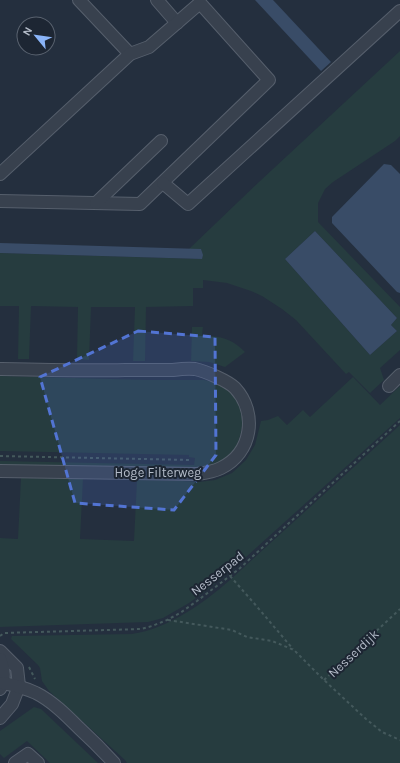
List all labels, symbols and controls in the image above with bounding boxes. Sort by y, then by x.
north arrow [16,16,56,56]
text: N [20,25,35,38]
street label: Hoge Filterweg [115,465,202,480]
street label: Nesserpad [188,548,247,599]
street label: Nesserdijk [325,626,382,681]

